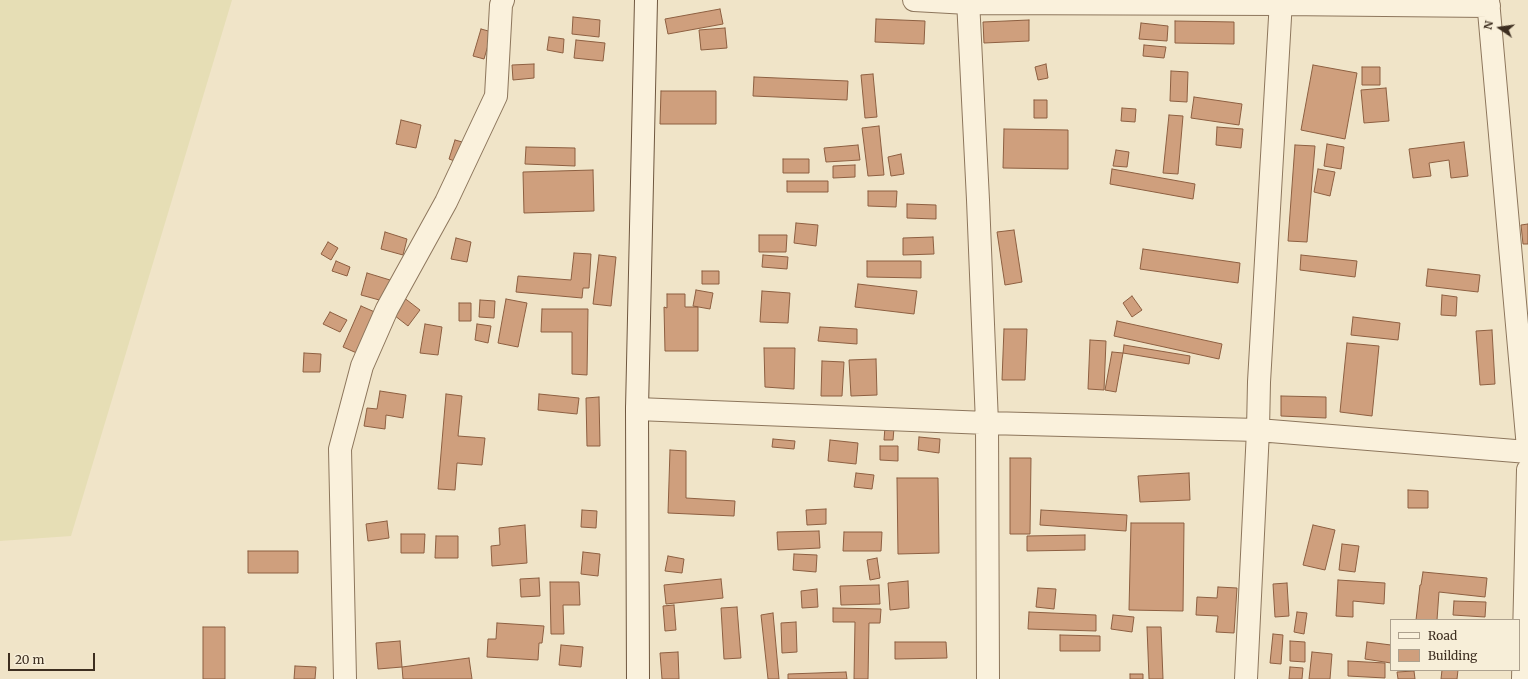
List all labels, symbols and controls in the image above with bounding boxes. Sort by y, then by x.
north arrow [1480,8,1520,48]
text: N [1481,19,1496,31]
legend [1390,619,1520,671]
text: Road [1428,628,1457,643]
scale bar [10,645,97,671]
text: Building [1428,648,1477,663]
text: 20 m [15,652,44,667]

